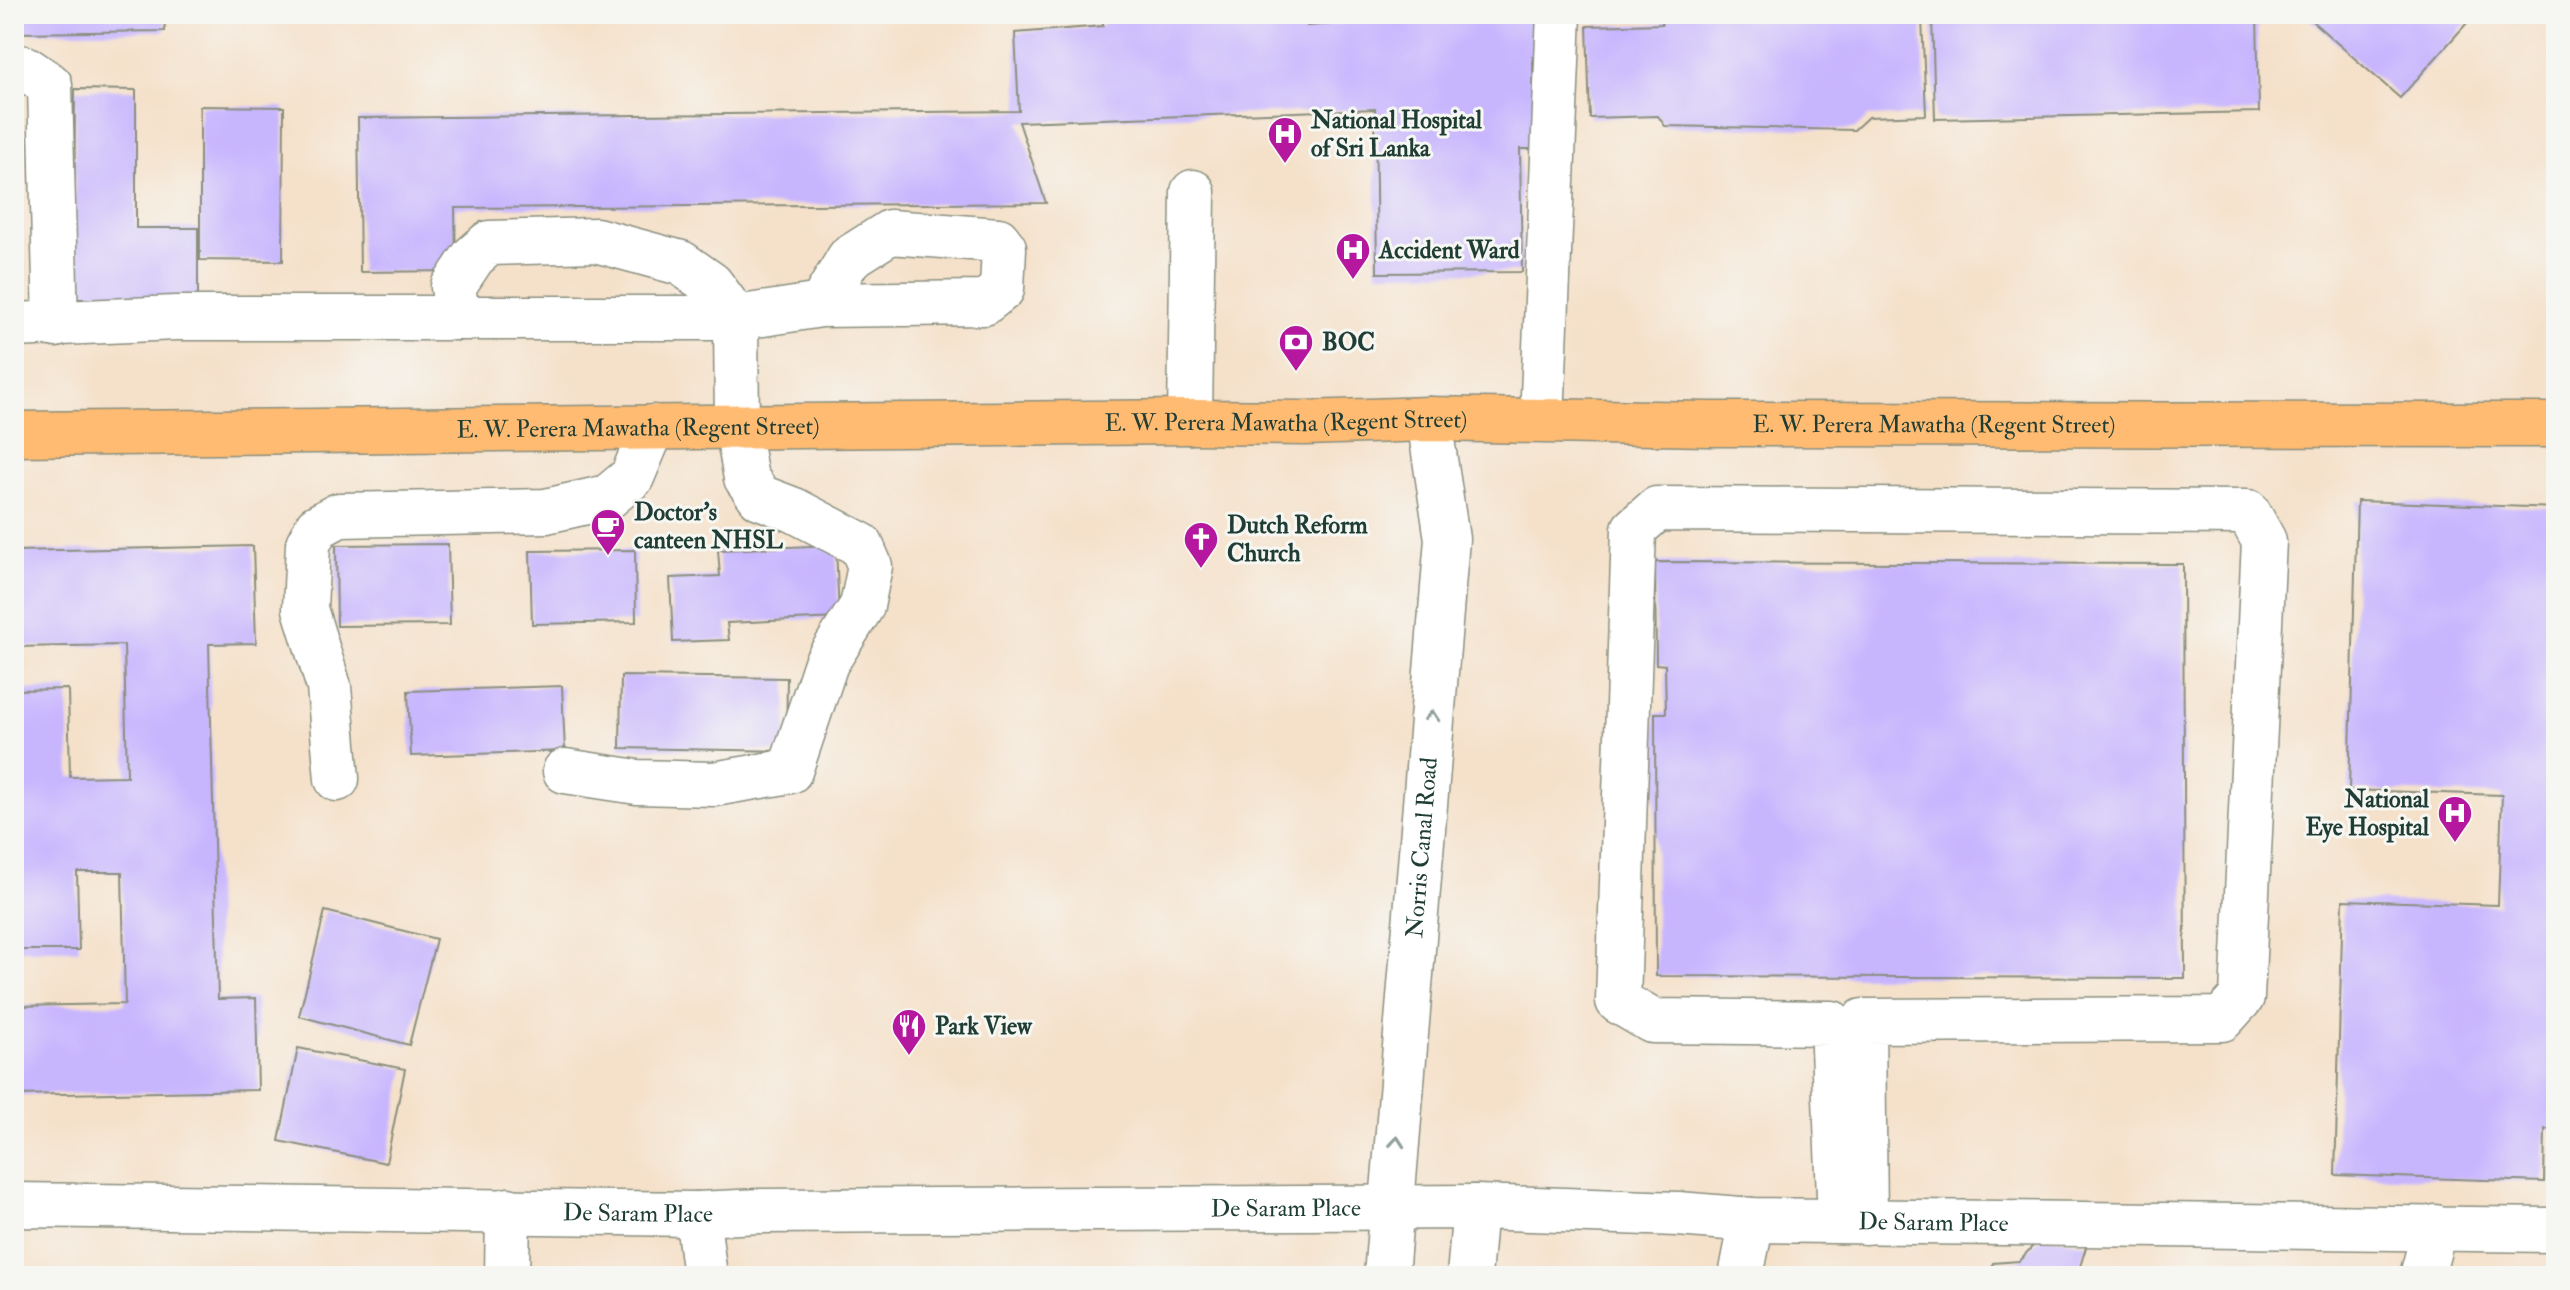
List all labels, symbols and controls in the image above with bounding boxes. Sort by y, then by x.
place label: National Hospital of Sri Lanka [1310,105,1483,164]
hospital icon: National Hospital of Sri Lanka [1266,115,1304,165]
hospital icon: Accident Ward [1334,231,1372,281]
place label: Accident Ward [1378,235,1520,266]
bank icon: BOC [1277,323,1315,373]
place label: BOC [1322,327,1375,358]
street label: E. W. Perera Mawatha (Regent Street) [1104,403,1468,439]
street label: E. W. Perera Mawatha (Regent Street) [1752,409,2115,440]
street label: E. W. Perera Mawatha (Regent Street) [456,410,820,445]
place label: Doctor's canteen NHSL [634,497,784,556]
cafe icon: Doctor's canteen NHSL [589,507,627,557]
place label: Dutch Reform Church [1227,510,1368,569]
church icon: Dutch Reform Church [1182,520,1220,570]
one-way arrow [1424,709,1441,722]
street label: Norris Canal Road [1399,756,1444,939]
place label: National Eye Hospital [2305,784,2430,843]
hospital icon: National Eye Hospital [2436,794,2474,844]
restaurant icon: Park View [890,1007,928,1057]
place label: Park View [935,1011,1033,1042]
one-way arrow [1388,1136,1405,1149]
street label: De Saram Place [1211,1192,1361,1224]
street label: De Saram Place [563,1197,714,1230]
street label: De Saram Place [1858,1206,2009,1239]

